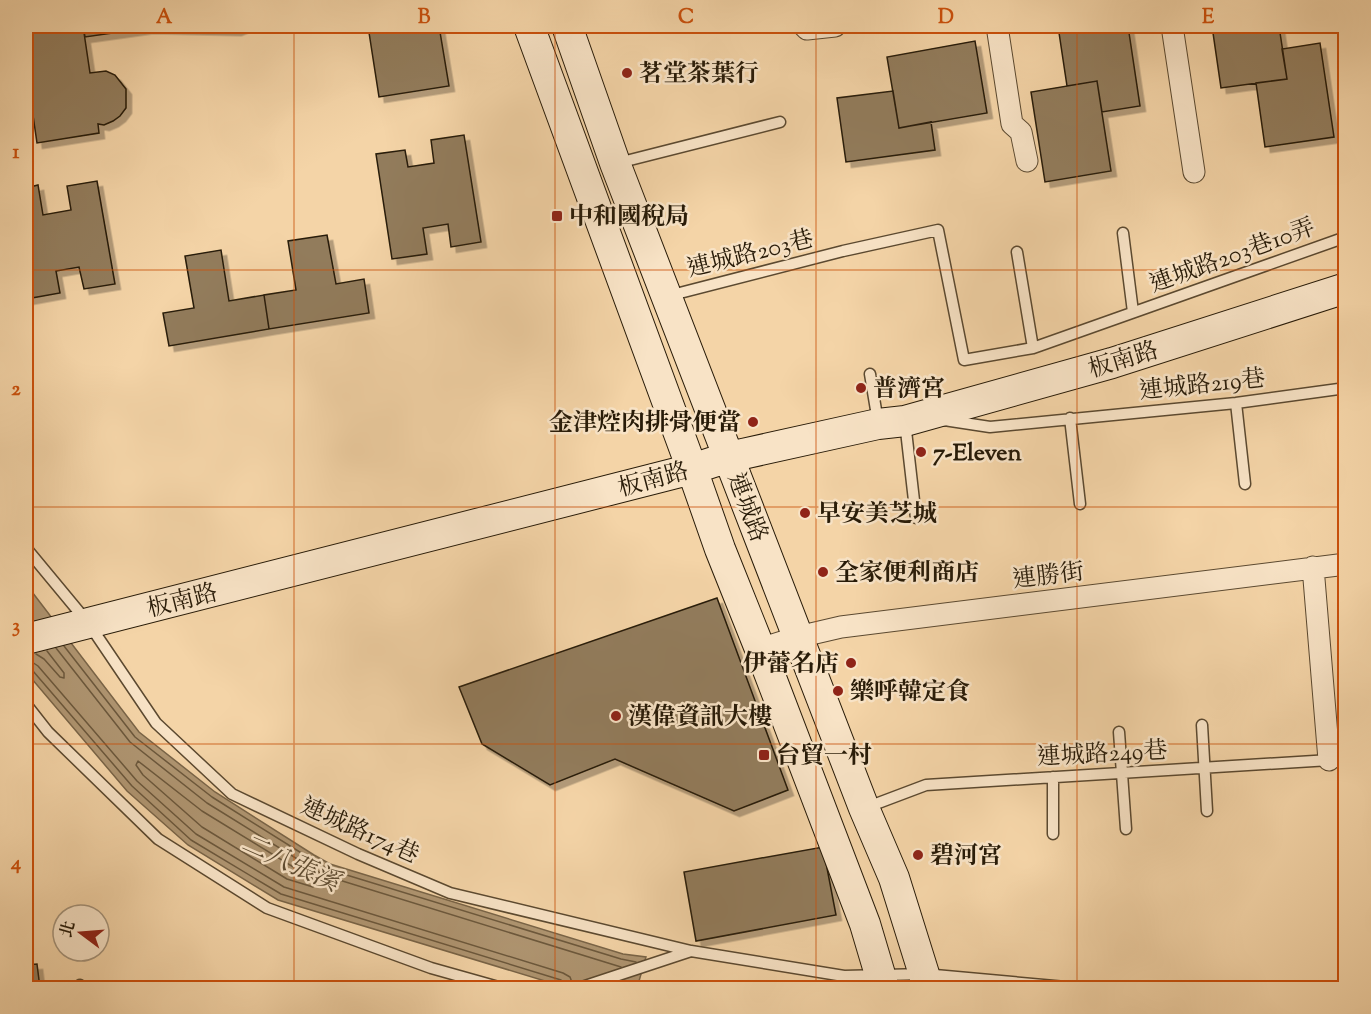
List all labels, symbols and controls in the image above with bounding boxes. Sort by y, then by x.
text: A [156,4,173,33]
text: B [418,4,431,33]
text: C [678,4,694,33]
text: D [938,4,954,33]
text: E [1202,4,1215,33]
place label: 茗堂茶葉行 [639,58,759,92]
marker: 茗堂茶葉行 [620,66,634,80]
text: 1 [13,139,20,168]
place label: 中和國稅局 [569,201,689,235]
marker: 中和國稅局 [550,209,564,223]
street label: 連城路203巷10弄 [1145,211,1320,303]
street label: 連城路203巷 [683,223,817,287]
street label: 板南路 [1084,334,1163,388]
street label: 連城路219巷 [1137,362,1267,410]
place label: 普濟宮 [873,373,945,407]
text: 2 [11,376,21,405]
marker: 普濟宮 [854,381,868,395]
place label: 金津焢肉排骨便當 [549,407,741,441]
marker: 金津焢肉排骨便當 [746,415,760,429]
place label: 7-Eleven [933,437,1023,471]
marker: 7-Eleven [914,445,928,459]
street label: 板南路 [614,455,693,507]
street label: 連城路 [717,468,775,547]
place label: 早安美芝城 [817,498,937,532]
marker: 早安美芝城 [798,506,812,520]
street label: 連勝街 [1010,556,1086,598]
place label: 全家便利商店 [835,557,979,591]
marker: 全家便利商店 [816,565,830,579]
street label: 板南路 [143,577,222,627]
text: 3 [12,613,20,642]
place label: 伊蕾名店 [743,648,839,682]
marker: 伊蕾名店 [844,656,858,670]
place label: 樂呼韓定食 [850,676,970,710]
marker: 樂呼韓定食 [831,684,845,698]
place label: 漢偉資訊大樓 [628,701,772,735]
marker: 漢偉資訊大樓 [609,709,623,723]
street label: 連城路249巷 [1036,735,1168,775]
place label: 台貿一村 [776,740,872,774]
marker: 台貿一村 [757,748,771,762]
street label: 連城路174巷 [294,791,424,873]
water label: 二八張溪 [235,826,348,904]
place label: 碧河宮 [930,840,1002,874]
marker: 碧河宮 [911,848,925,862]
text: 4 [10,850,21,879]
north arrow [51,903,111,963]
text: 北 [56,919,82,940]

